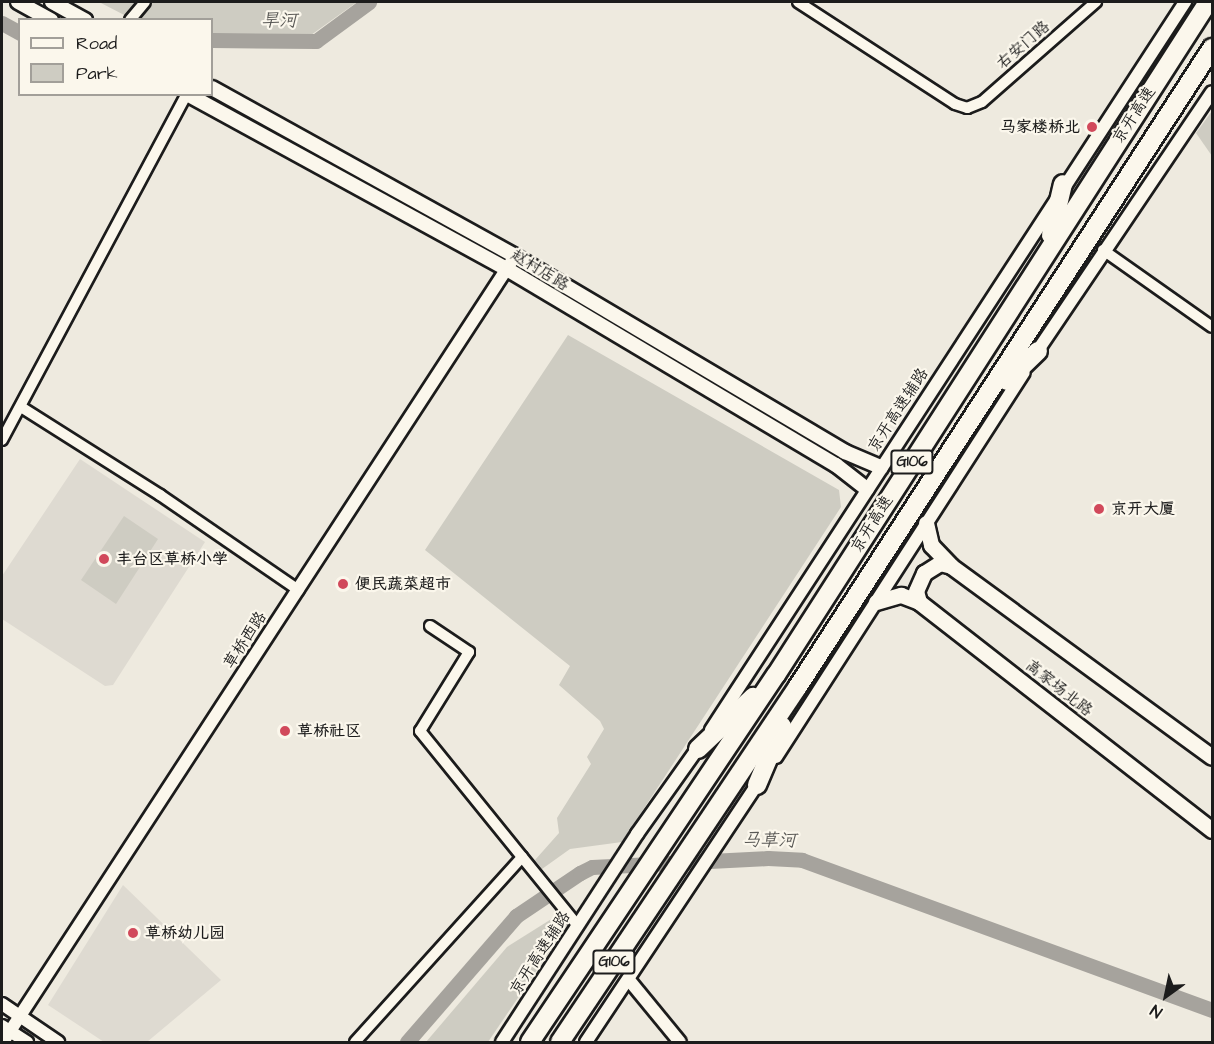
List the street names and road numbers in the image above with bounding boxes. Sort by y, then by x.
street label: 右安门路 [993,17,1053,73]
street label: 京开高速 [1109,83,1159,147]
street label: 赵村店路 [508,245,572,295]
street label: 京开高速辅路 [864,365,932,455]
road number: G106 [890,450,934,474]
street label: 京开高速 [847,492,897,556]
street label: 草桥西路 [220,608,270,672]
street label: 高家场北路 [1022,656,1096,720]
street label: 京开高速辅路 [506,908,574,998]
road number: G106 [592,950,636,974]

